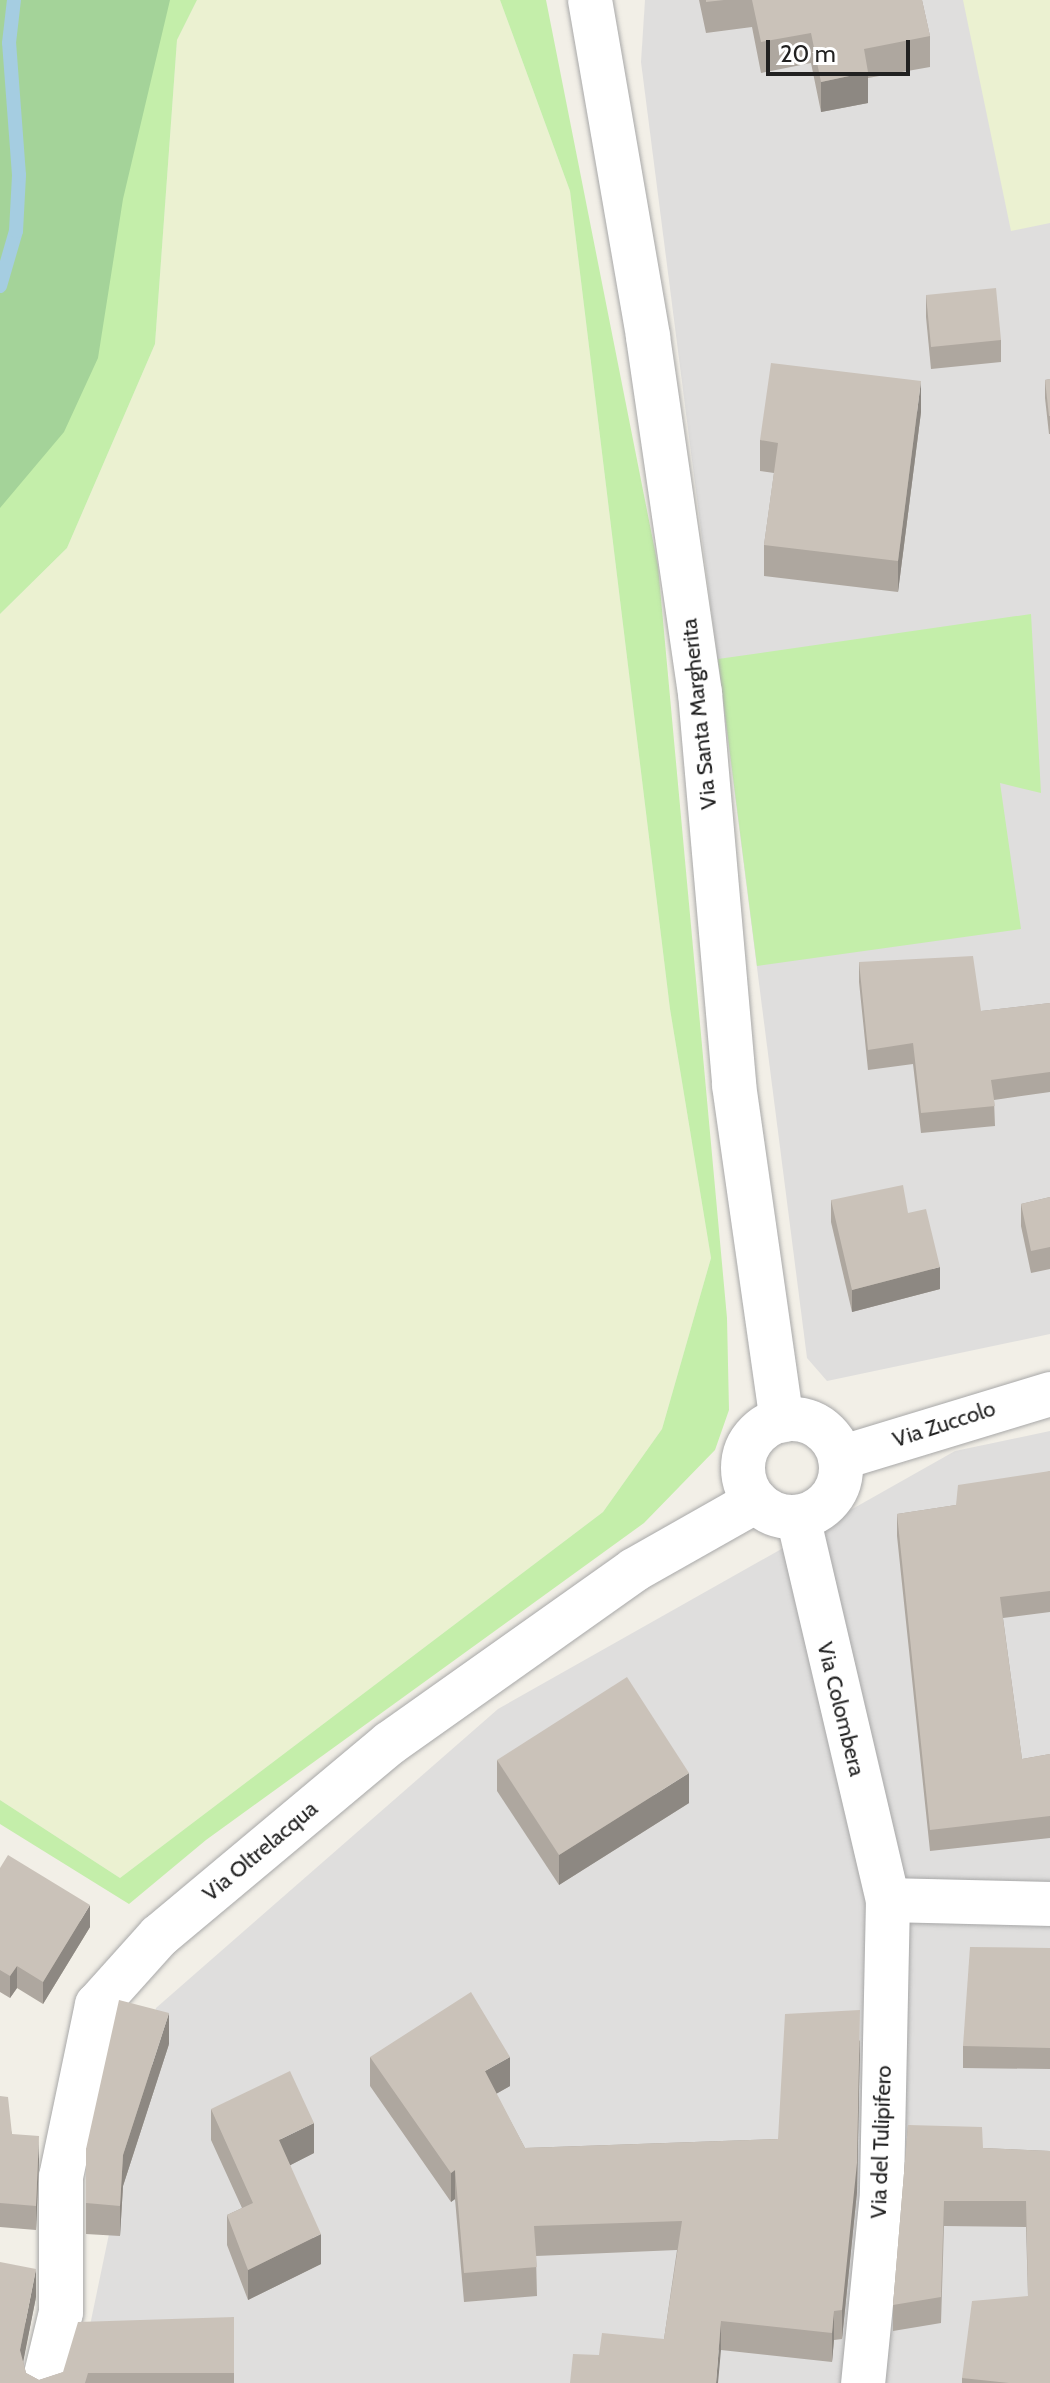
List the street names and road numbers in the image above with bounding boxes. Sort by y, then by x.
street label: Via Santa Margherita [676,617,722,811]
street label: Via Zuccolo [889,1395,999,1453]
street label: Via Colombera [812,1639,870,1779]
street label: Via Oltrelacqua [197,1795,323,1907]
street label: Via del Tulipifero [865,2065,897,2219]

